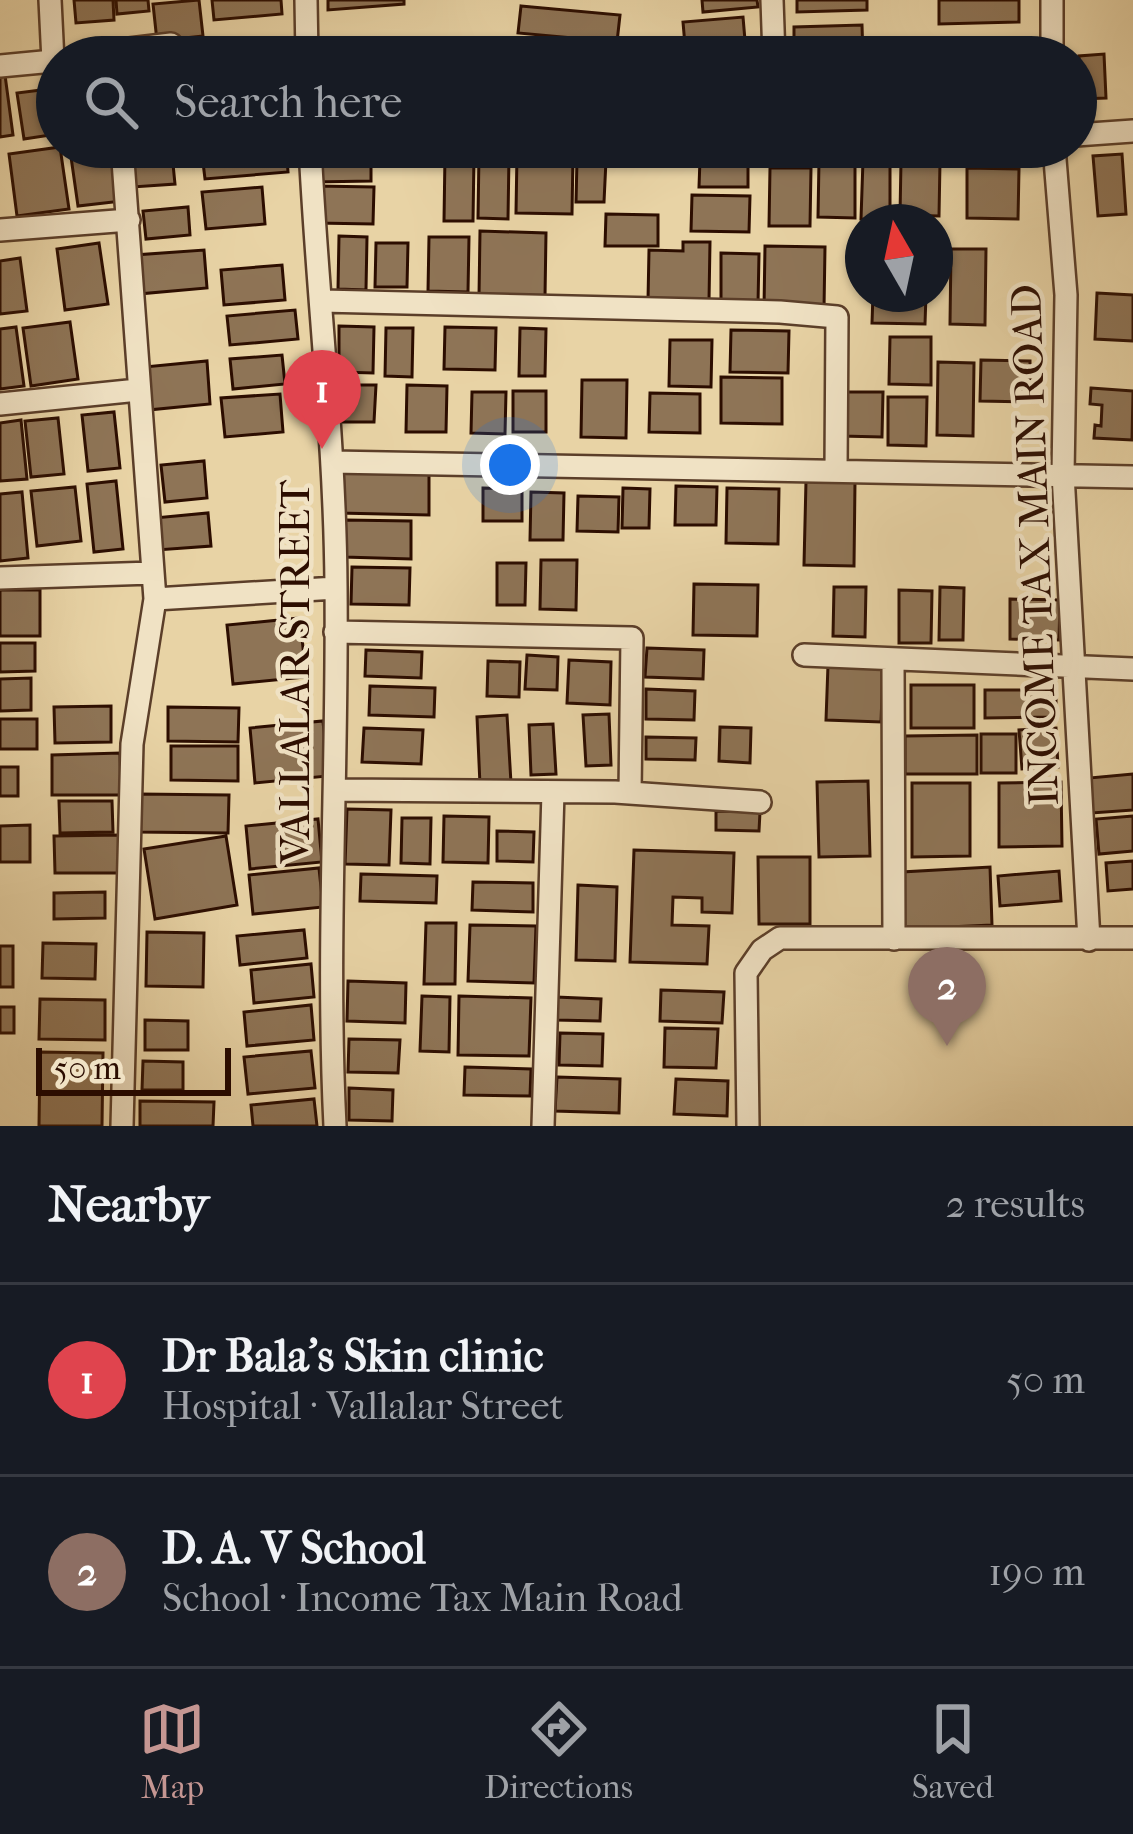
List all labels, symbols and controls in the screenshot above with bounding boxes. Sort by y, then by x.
search box [36,36,1097,168]
icon: search [78,69,144,135]
text: Search here [174,76,402,129]
north arrow [845,204,953,312]
street label: INCOME TAX MAIN ROAD [1002,283,1069,807]
pin: 1 [283,350,361,449]
your location [480,435,540,495]
street label: VALLALAR STREET [271,480,320,865]
pin: 2 [908,947,986,1046]
scale bar [36,1042,231,1095]
text: 50 m [54,1049,121,1088]
text: Nearby [48,1174,209,1234]
text: 2 results [946,1181,1085,1227]
text: Dr Bala's Skin clinic [162,1330,544,1383]
text: 1 [80,1357,94,1403]
text: 50 m [1006,1357,1085,1403]
text: Hospital · Vallalar Street [162,1383,563,1429]
text: D. A. V School [162,1522,426,1575]
text: 2 [77,1549,97,1595]
text: 190 m [988,1549,1085,1595]
text: School · Income Tax Main Road [162,1575,683,1621]
tab: Map [139,1696,205,1807]
tab: Directions [484,1696,633,1807]
tab: Saved [912,1696,994,1807]

